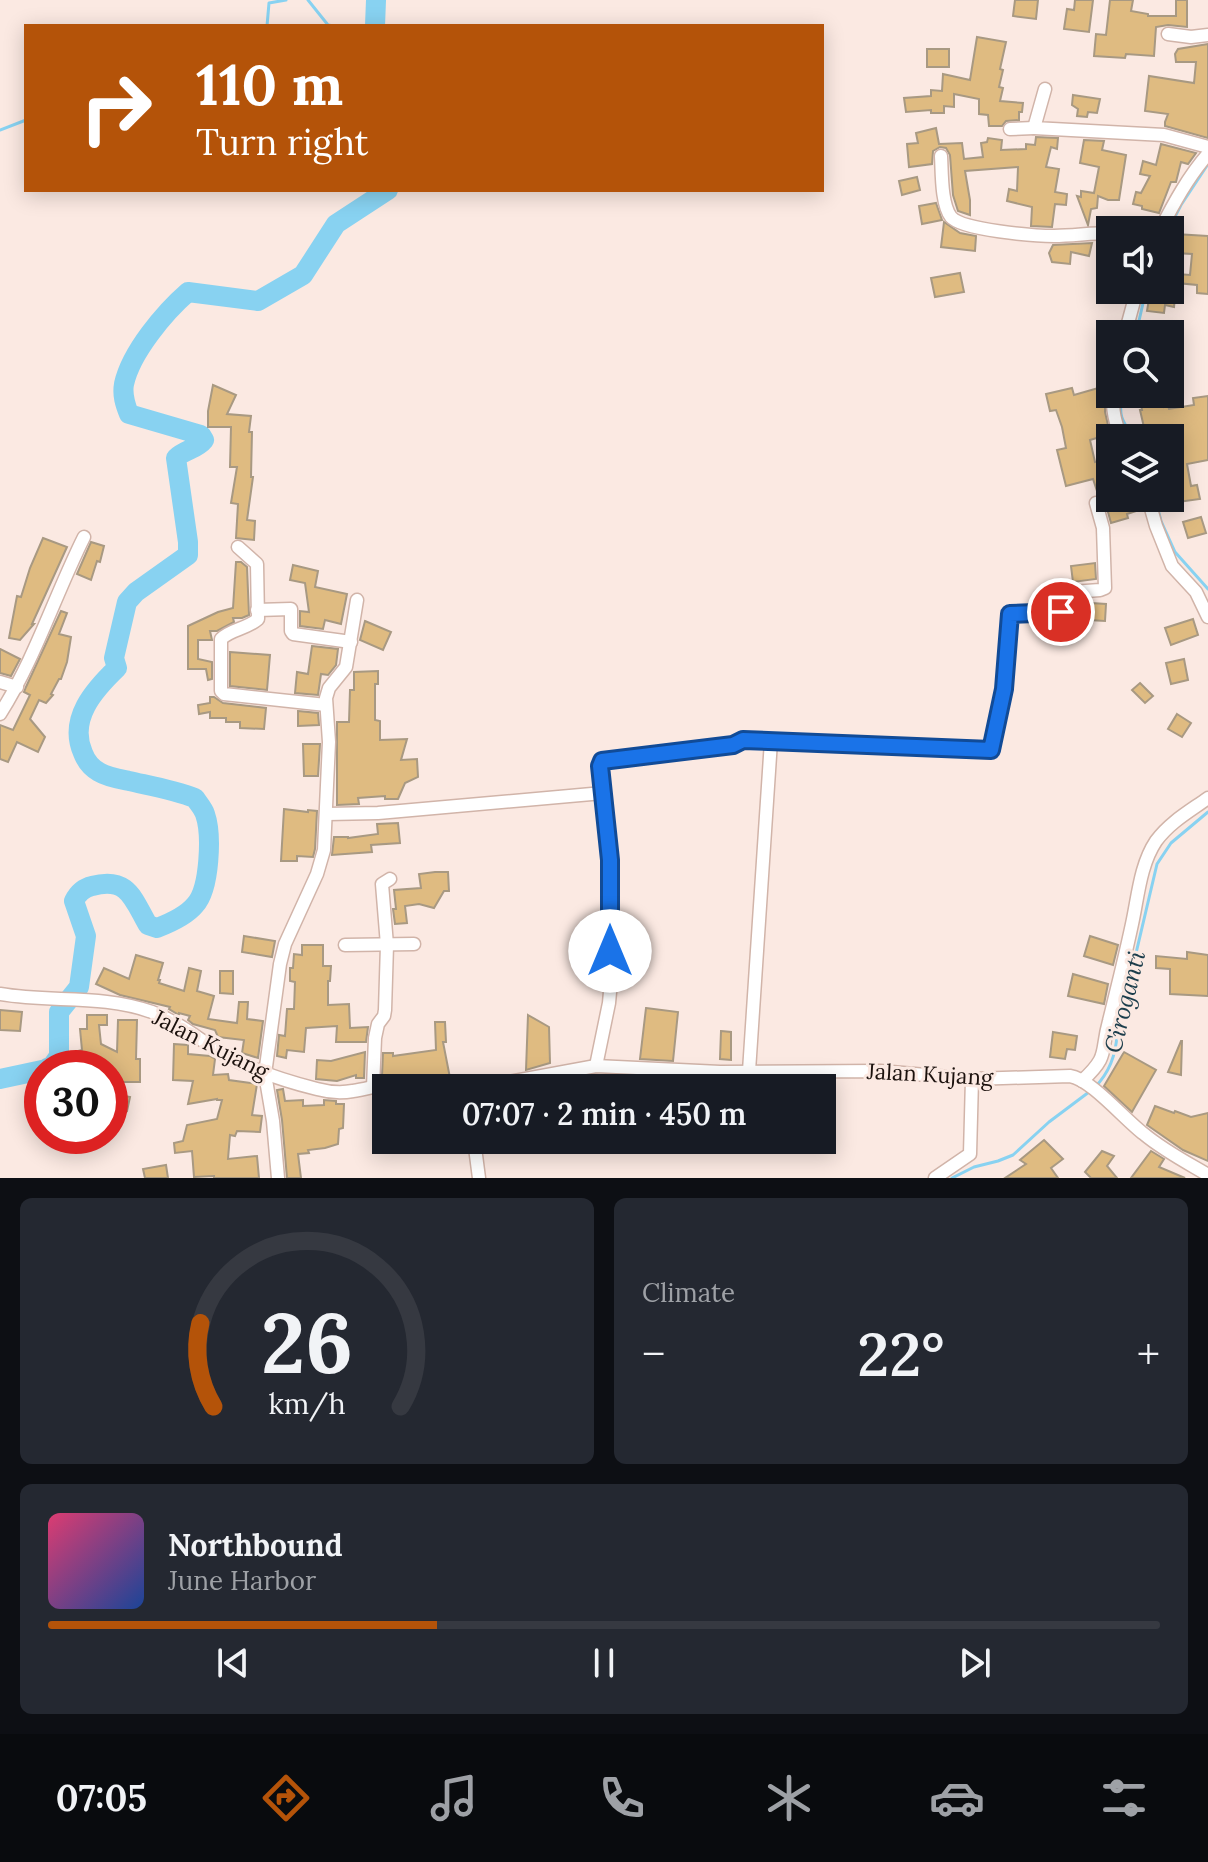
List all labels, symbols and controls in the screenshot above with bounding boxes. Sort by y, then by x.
text: 110 m [196,49,343,120]
icon: right [64,56,168,160]
text: Turn right [196,119,369,165]
map controls [1096,216,1184,512]
button: sound [1096,216,1184,304]
button: search [1096,320,1184,408]
button: layers [1096,424,1184,512]
pin [1027,578,1095,646]
icon: arrive [1039,590,1083,634]
position arrow [568,909,652,993]
water label: Ciroganti [1097,947,1152,1056]
street label: Jalan Kujang [148,1002,274,1086]
speed limit sign: 30 [24,1050,128,1154]
street label: Jalan Kujang [865,1057,995,1091]
text: 07:07 · 2 min · 450 m [462,1095,746,1133]
text: Climate [642,1276,735,1309]
text: 26 [261,1289,353,1396]
text: 22° [857,1316,945,1392]
text: − [642,1326,665,1382]
text: + [1137,1326,1160,1382]
text: km/h [268,1385,346,1422]
text: Northbound [168,1526,343,1564]
text: June Harbor [168,1564,316,1597]
icon: previous [211,1641,255,1685]
icon: pause [582,1641,626,1685]
icon: next [953,1641,997,1685]
icon: directions [258,1770,314,1826]
icon: music [426,1770,482,1826]
icon: phone [594,1770,650,1826]
icon: climate [761,1770,817,1826]
icon: car [929,1770,985,1826]
icon: filters [1096,1770,1152,1826]
text: 07:05 [56,1775,147,1821]

